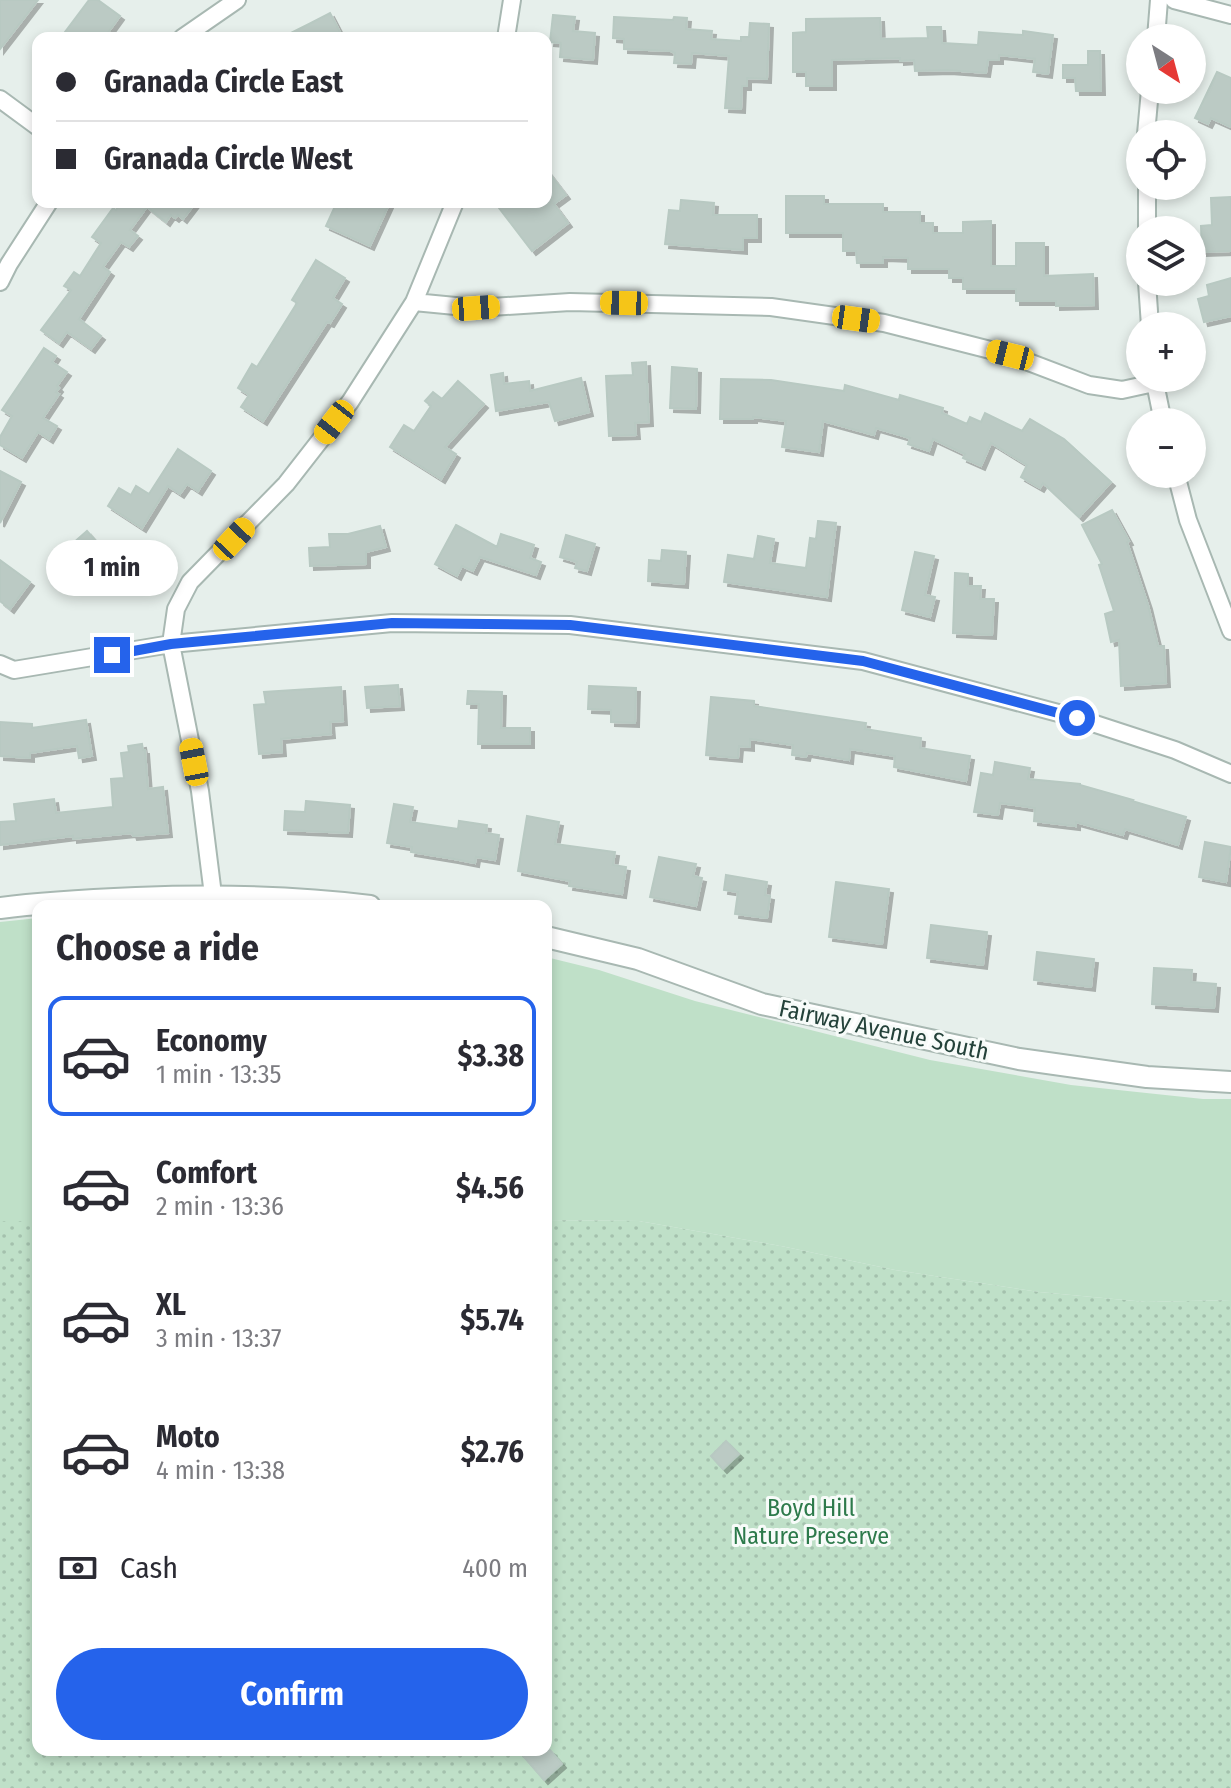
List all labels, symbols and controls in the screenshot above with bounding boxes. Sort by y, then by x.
north arrow [1126,24,1206,104]
map controls [1126,24,1206,488]
text: Granada Circle East [104,64,343,100]
button: locate [1126,120,1206,200]
text: Granada Circle West [104,141,353,177]
button: layers [1126,216,1206,296]
car [600,291,648,315]
car [451,294,501,322]
car [831,304,881,334]
button: + [1126,312,1206,392]
car [984,338,1036,372]
car [310,396,358,448]
button: − [1126,408,1206,488]
car [209,513,259,565]
callout: 1 min [46,539,178,595]
text: 1 min [84,552,140,583]
route end [94,637,130,673]
route start [1059,700,1095,736]
car [178,736,210,788]
text: Choose a ride [56,926,259,970]
street label: Fairway Avenue South [777,994,991,1066]
icon: car [60,1020,132,1092]
text: Economy [156,1023,267,1059]
text: $3.38 [457,1038,524,1074]
text: 1 min · 13:35 [156,1059,282,1090]
icon: car [60,1152,132,1224]
text: Comfort [156,1155,257,1191]
text: $4.56 [456,1170,524,1206]
text: 2 min · 13:36 [156,1191,284,1222]
icon: car [60,1284,132,1356]
text: XL [156,1287,186,1323]
text: $5.74 [460,1302,524,1338]
text: 3 min · 13:37 [156,1323,282,1354]
icon: car [60,1416,132,1488]
text: Moto [156,1419,220,1455]
text: $2.76 [461,1434,524,1470]
text: 4 min · 13:38 [156,1455,285,1486]
park label: Boyd Hill Nature Preserve [733,1494,889,1550]
icon: cash [56,1546,100,1590]
text: Cash [120,1550,178,1586]
text: 400 m [462,1553,528,1584]
button: Confirm [56,1648,528,1740]

